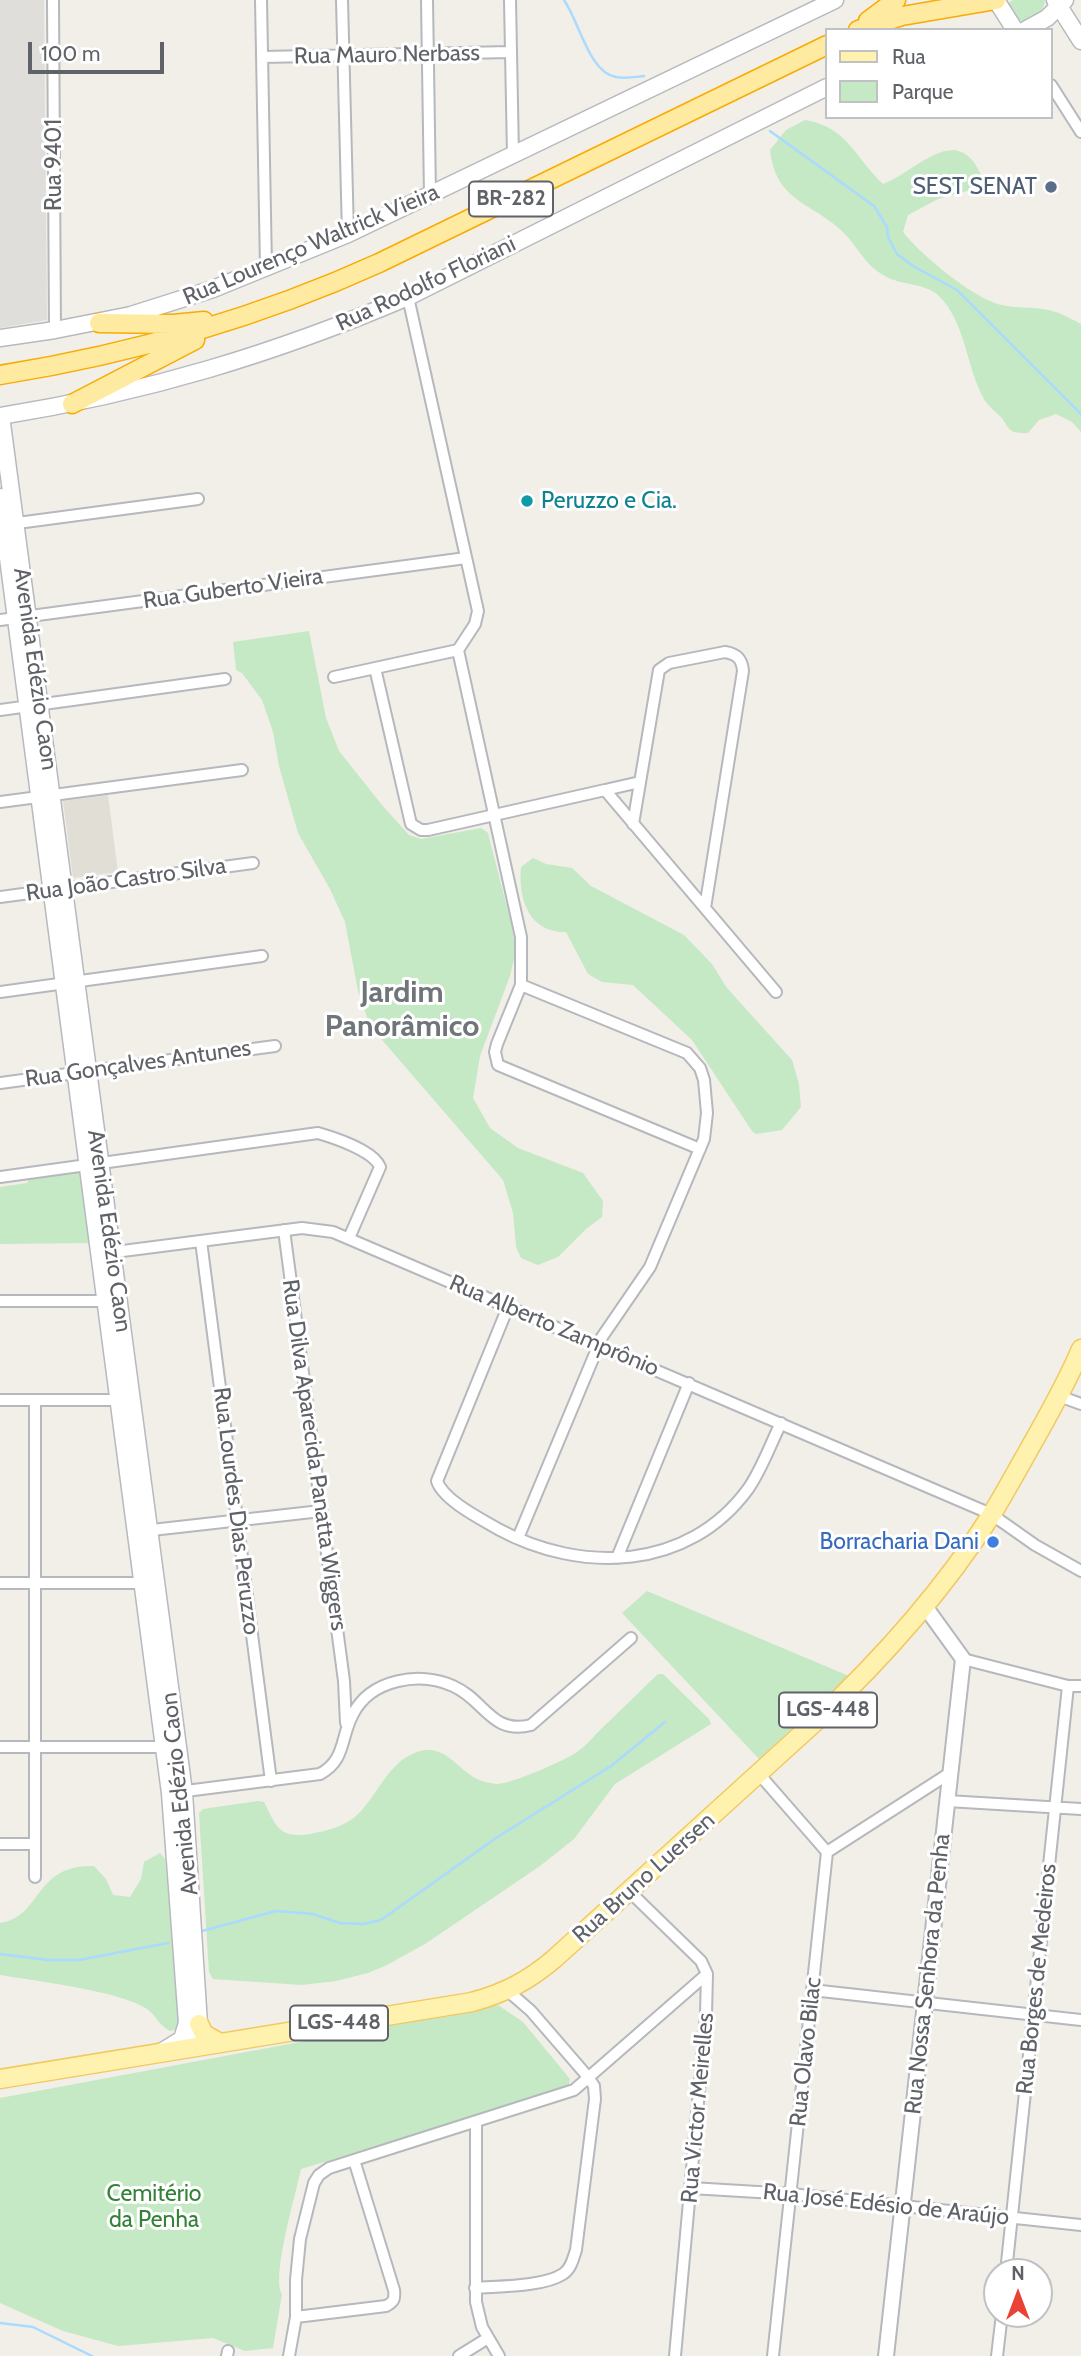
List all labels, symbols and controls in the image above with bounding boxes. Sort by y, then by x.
scale bar [32,28,168,72]
legend [825,28,1053,119]
street label: Rua Mauro Nerbass [294,40,480,70]
text: 100 m [41,41,100,66]
text: Rua [892,44,926,69]
text: Parque [892,79,954,104]
street label: Rua 9401 [40,119,68,211]
place label: SEST SENAT [912,173,1037,201]
street label: Rua Lourenço Waltrick Vieira [179,179,443,311]
marker: SEST SENAT [1043,179,1059,195]
road number: BR-282 [469,182,553,216]
street label: Rua Rodolfo Floriani [332,230,520,338]
place label: Peruzzo e Cia. [541,487,677,515]
marker: Peruzzo e Cia. [519,493,535,509]
street label: Rua Guberto Vieira [141,563,325,615]
street label: Avenida Edézio Caon [7,566,63,772]
street label: Rua João Castro Silva [24,852,228,908]
district label: Jardim Panorâmico [325,975,479,1046]
street label: Rua Gonçalves Antunes [23,1034,253,1094]
street label: Avenida Edézio Caon [81,1128,137,1334]
street label: Rua Alberto Zamprônio [445,1269,663,1383]
street label: Rua Dilva Aparecida Panatta Wiggers [276,1278,352,1632]
street label: Rua Lourdes Dias Peruzzo [207,1386,265,1636]
place label: Borracharia Dani [820,1528,979,1556]
marker: Borracharia Dani [985,1534,1001,1550]
street label: Avenida Edézio Caon [156,1691,204,1897]
road number: LGS-448 [779,1692,877,1728]
street label: Rua Bruno Luersen [567,1807,721,1949]
street label: Rua Nossa Senhora da Penha [900,1832,956,2116]
street label: Rua Borges de Medeiros [1011,1862,1063,2096]
street label: Rua Olavo Bilac [784,1976,828,2128]
road number: LGS-448 [290,2006,388,2040]
street label: Rua Victor Meirelles [676,2012,720,2204]
street label: Rua José Edésio de Araújo [762,2178,1010,2232]
park label: Cemitério da Penha [107,2180,201,2234]
north arrow [983,2258,1053,2328]
text: N [1011,2262,1025,2285]

